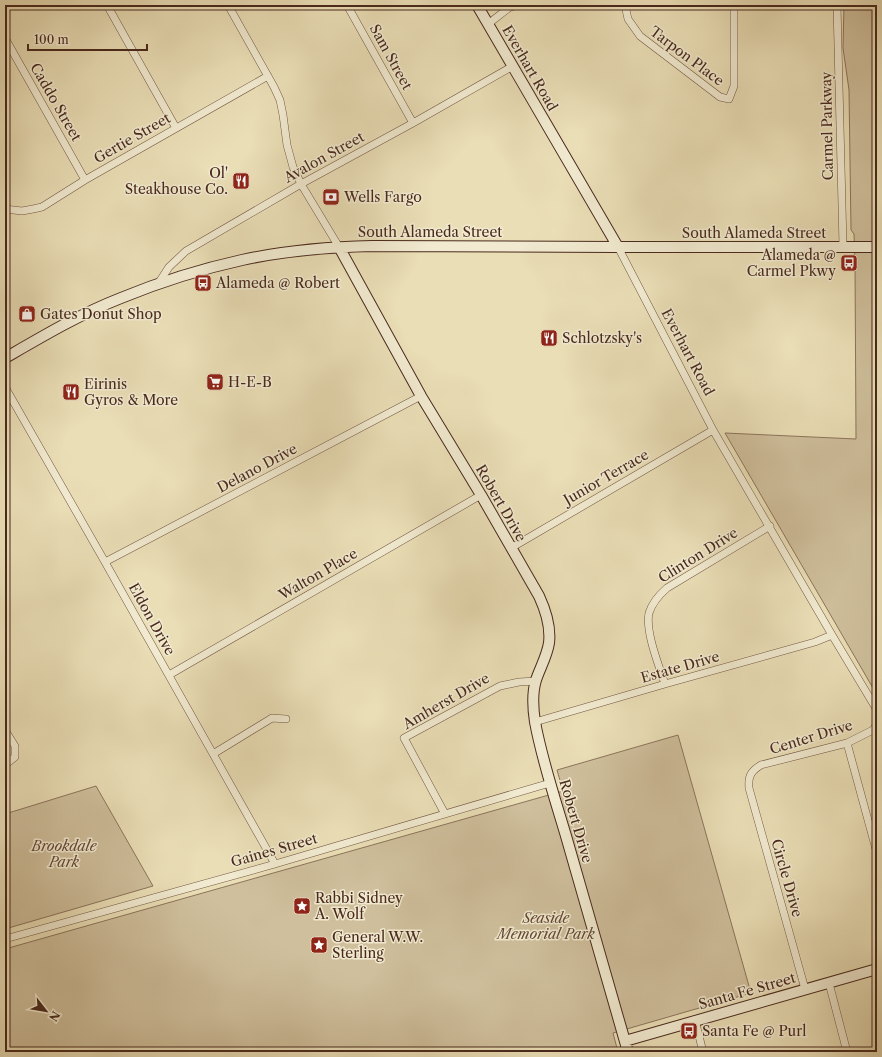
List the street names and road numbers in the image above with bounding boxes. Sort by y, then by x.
street label: Sam Street [366,21,416,93]
street label: Everhart Road [498,22,562,114]
street label: Tarpon Place [646,22,728,90]
street label: Caddo Street [26,60,86,144]
street label: Carmel Parkway [817,71,837,181]
street label: Gertie Street [90,109,174,167]
street label: Avalon Street [280,128,367,187]
street label: South Alameda Street [358,223,502,241]
street label: South Alameda Street [682,224,826,242]
street label: Everhart Road [658,305,719,399]
street label: Delano Drive [214,439,300,497]
street label: Junior Terrace [558,445,652,510]
street label: Robert Drive [472,461,530,545]
street label: Clinton Drive [655,523,741,587]
street label: Walton Place [275,544,361,604]
street label: Eldon Drive [125,580,179,658]
street label: Estate Drive [639,647,722,687]
street label: Amherst Drive [399,669,493,734]
street label: Center Drive [767,716,855,758]
street label: Robert Drive [556,777,597,865]
street label: Gaines Street [229,829,319,871]
street label: Circle Drive [767,837,807,919]
street label: Santa Fe Street [696,969,798,1013]

